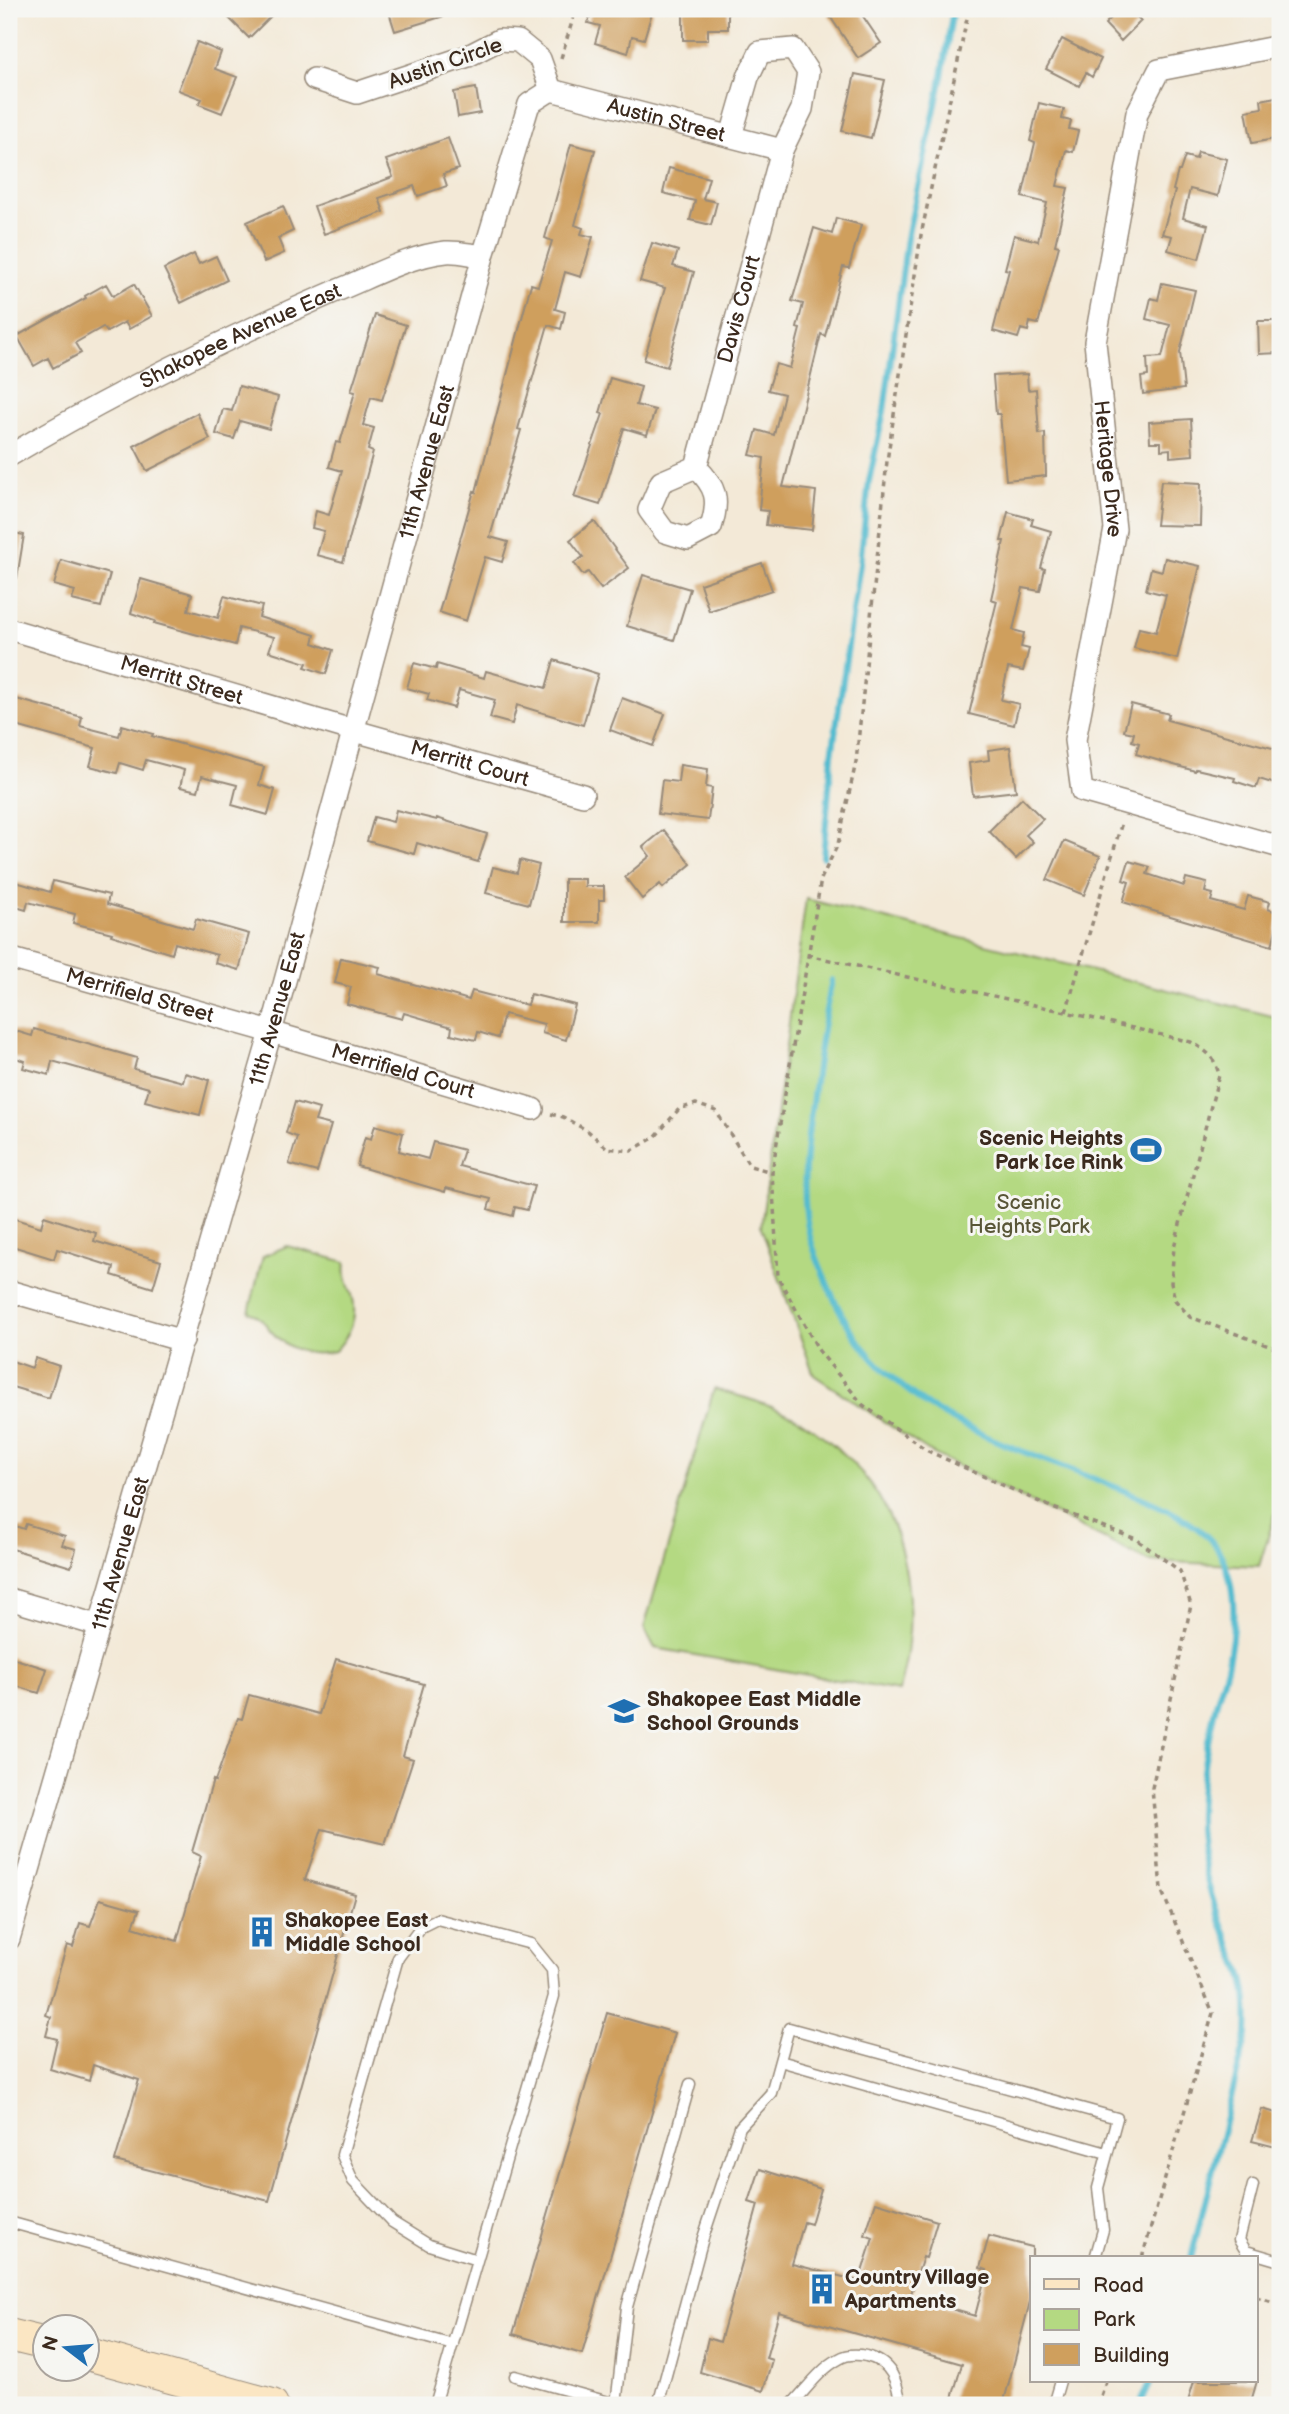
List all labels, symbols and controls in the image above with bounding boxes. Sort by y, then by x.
street label: Austin Circle [385,32,505,95]
street label: Austin Street [604,93,728,148]
street label: Davis Court [713,252,766,366]
street label: Shakopee Avenue East [136,278,345,394]
street label: 11th Avenue East [394,382,460,542]
street label: Heritage Drive [1088,399,1128,539]
street label: Merritt Street [117,650,246,710]
street label: Merritt Court [408,735,532,792]
street label: 11th Avenue East [244,929,311,1089]
street label: Merrifield Street [63,963,217,1028]
street label: Merrifield Court [328,1038,478,1104]
place label: Scenic Heights Park Ice Rink [979,1126,1123,1175]
sports icon: Scenic Heights Park Ice Rink [1129,1133,1163,1167]
park label: Scenic Heights Park [969,1190,1090,1239]
street label: 11th Avenue East [87,1474,155,1634]
place label: Shakopee East Middle School Grounds [647,1687,861,1736]
school or university icon: Shakopee East Middle School Grounds [607,1694,641,1728]
place label: Shakopee East Middle School [285,1908,428,1957]
building icon: Shakopee East Middle School [245,1915,279,1949]
legend [1030,2256,1258,2382]
place label: Country Village Apartments [844,2265,989,2314]
building icon: Country Village Apartments [805,2272,839,2306]
text: Road [1093,2273,1144,2298]
text: Park [1093,2307,1136,2332]
north arrow [32,2312,102,2382]
text: N [38,2334,64,2354]
text: Building [1093,2343,1169,2368]

